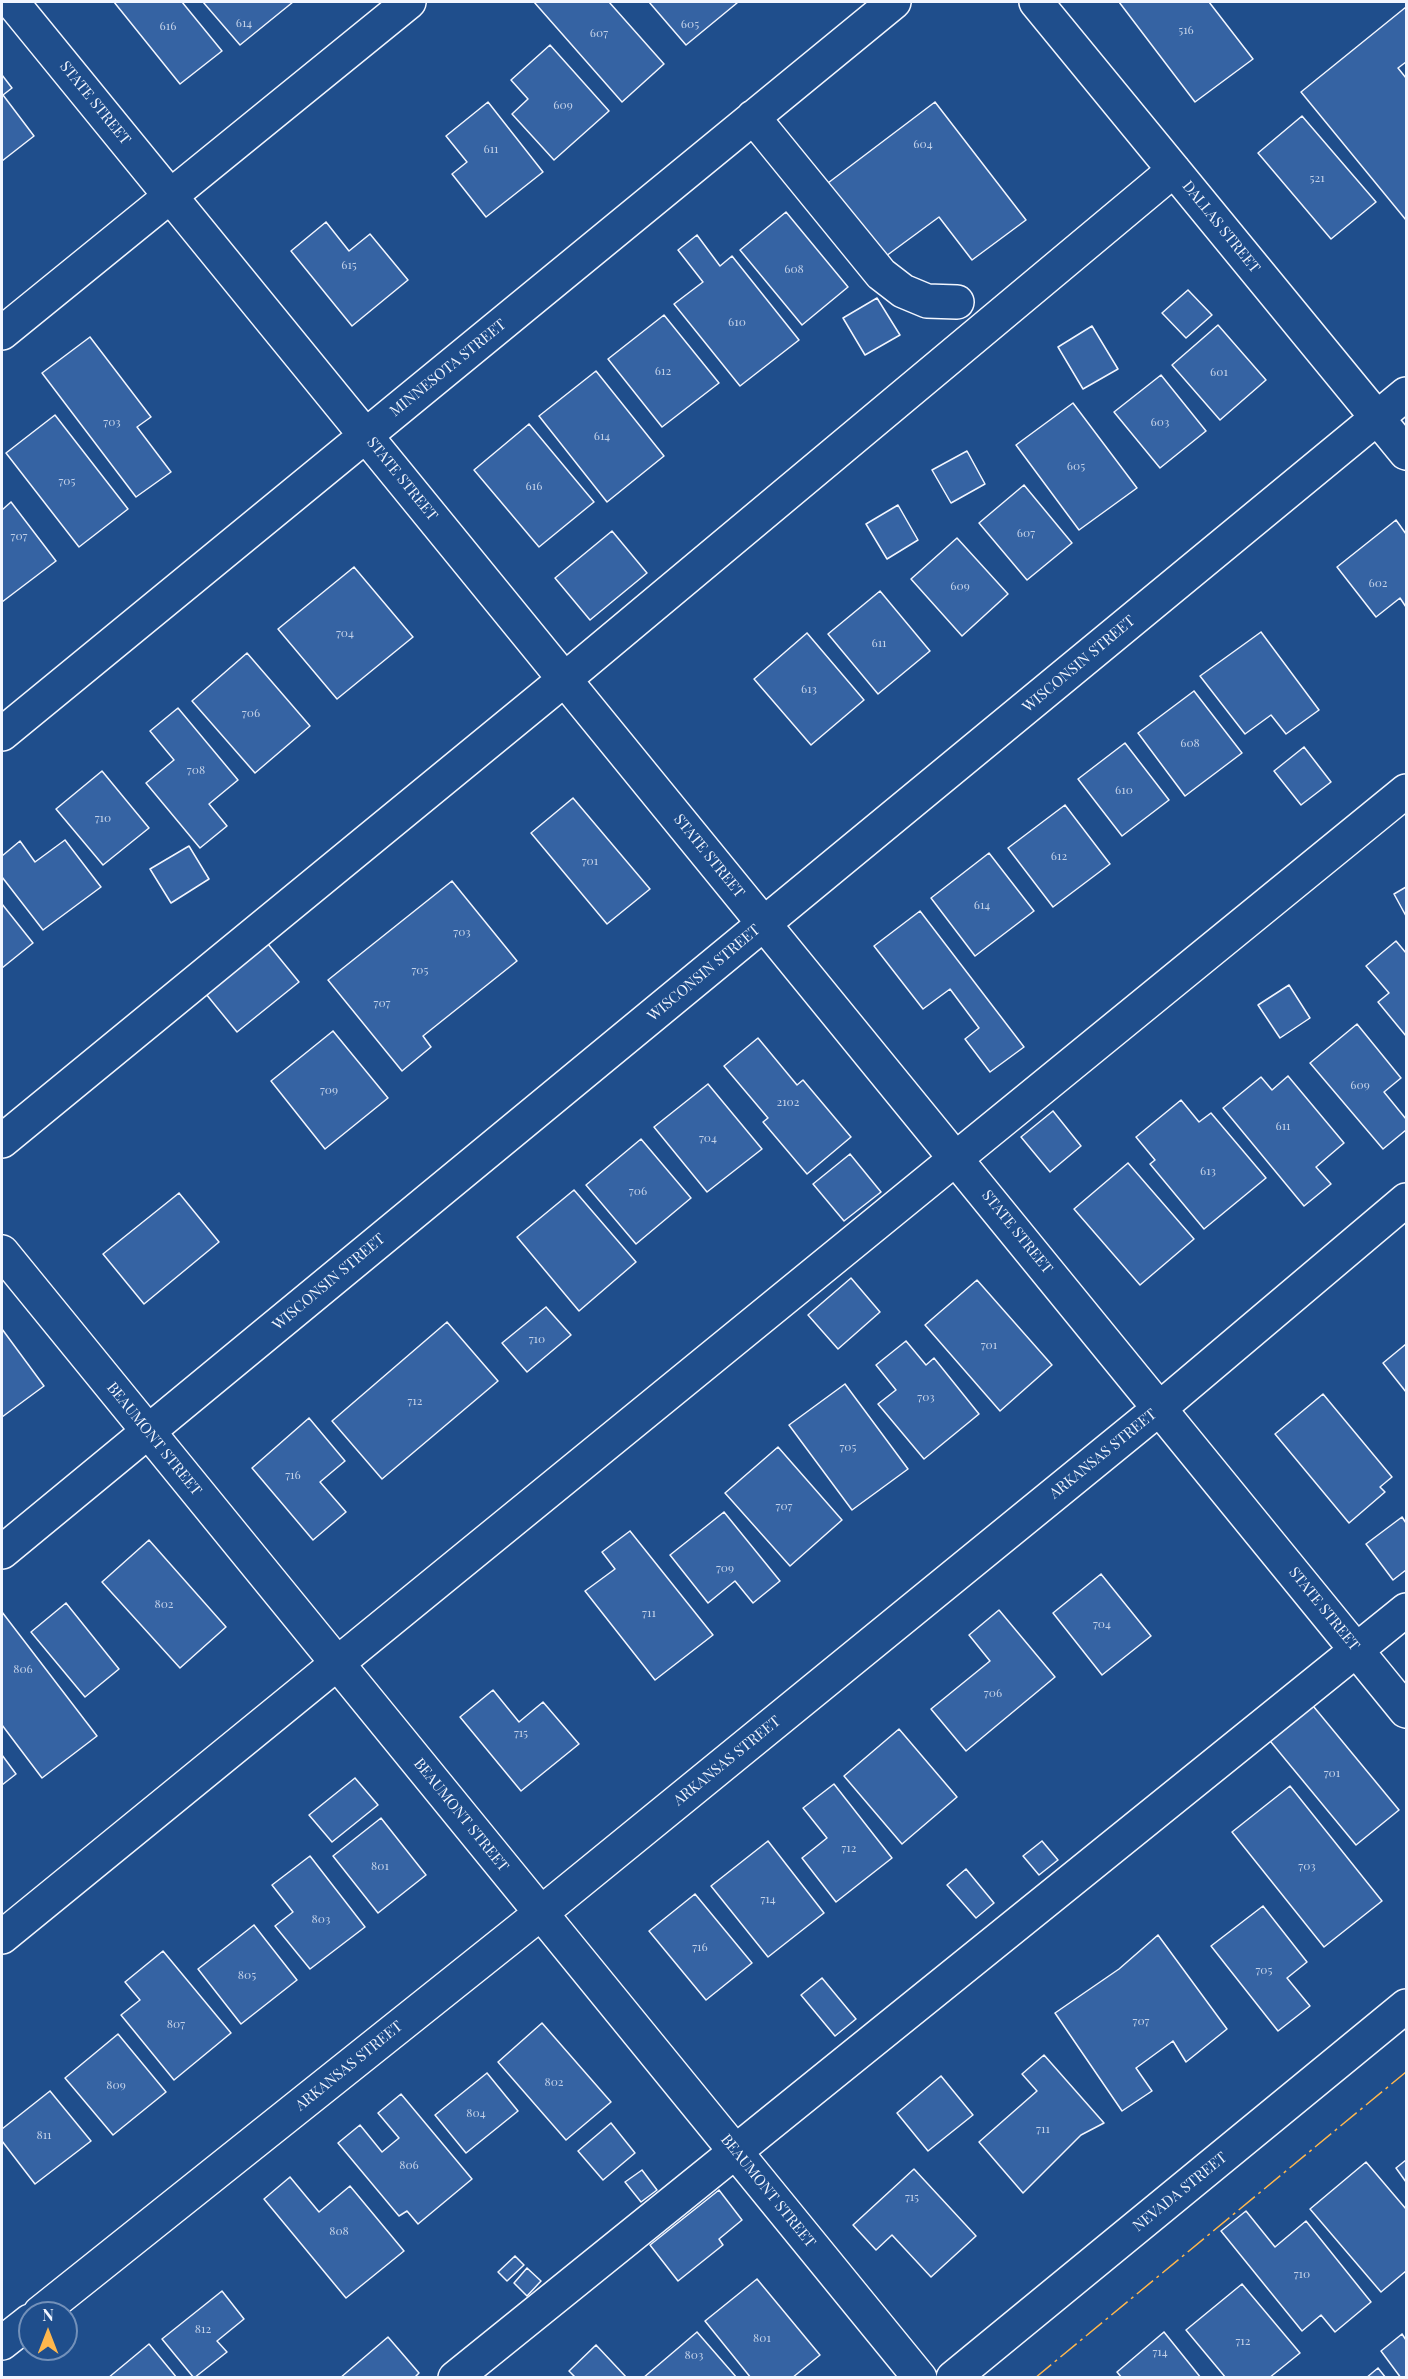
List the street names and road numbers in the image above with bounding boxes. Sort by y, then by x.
street label: STATE STREET [56,58,134,148]
street label: DALLAS STREET [1178,177,1264,277]
street label: MINNESOTA STREET [386,316,510,420]
street label: STATE STREET [363,434,441,524]
street label: WISCONSIN STREET [1019,612,1139,716]
street label: STATE STREET [670,811,748,901]
street label: WISCONSIN STREET [644,921,764,1025]
street label: STATE STREET [978,1187,1056,1277]
street label: WISCONSIN STREET [269,1230,389,1334]
street label: BEAUMONT STREET [103,1379,205,1499]
street label: ARKANSAS STREET [1046,1405,1160,1503]
street label: STATE STREET [1285,1564,1363,1654]
street label: ARKANSAS STREET [670,1712,784,1810]
street label: BEAUMONT STREET [410,1755,512,1875]
street label: ARKANSAS STREET [292,2017,406,2115]
street label: BEAUMONT STREET [717,2131,819,2251]
street label: NEVADA STREET [1129,2149,1231,2235]

